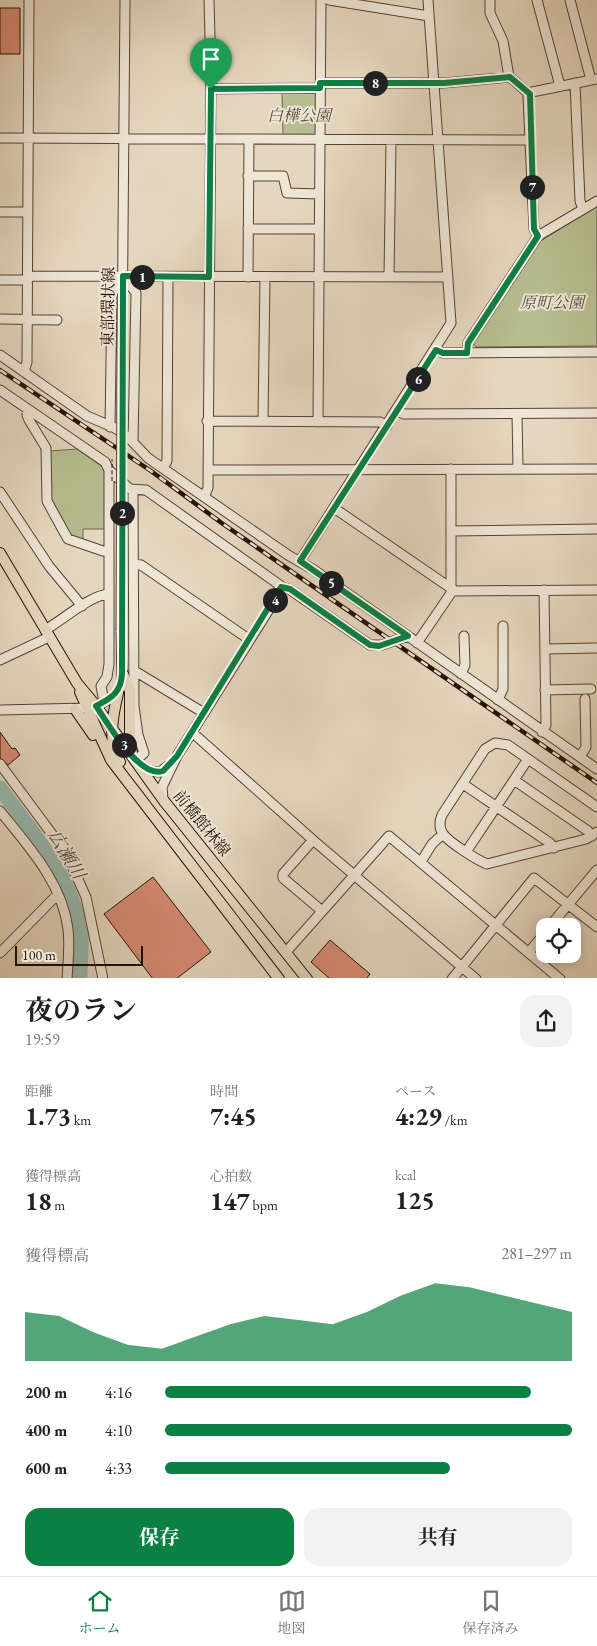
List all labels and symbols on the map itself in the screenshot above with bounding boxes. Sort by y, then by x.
pin [190,38,232,89]
pin: 8 [362,70,388,96]
park label: 白樺公園 [267,105,334,126]
pin: 7 [520,174,544,200]
pin: 1 [130,264,154,290]
street label: 東部環状線 [97,267,119,347]
park label: 原町公園 [520,292,587,313]
pin: 6 [406,366,430,392]
pin: 2 [110,500,134,526]
pin: 5 [318,570,344,596]
pin: 4 [262,588,288,612]
pin: 3 [112,732,136,758]
street label: 前橋館林線 [169,785,235,861]
water label: 広瀬川 [43,825,92,885]
scale bar [15,944,142,967]

